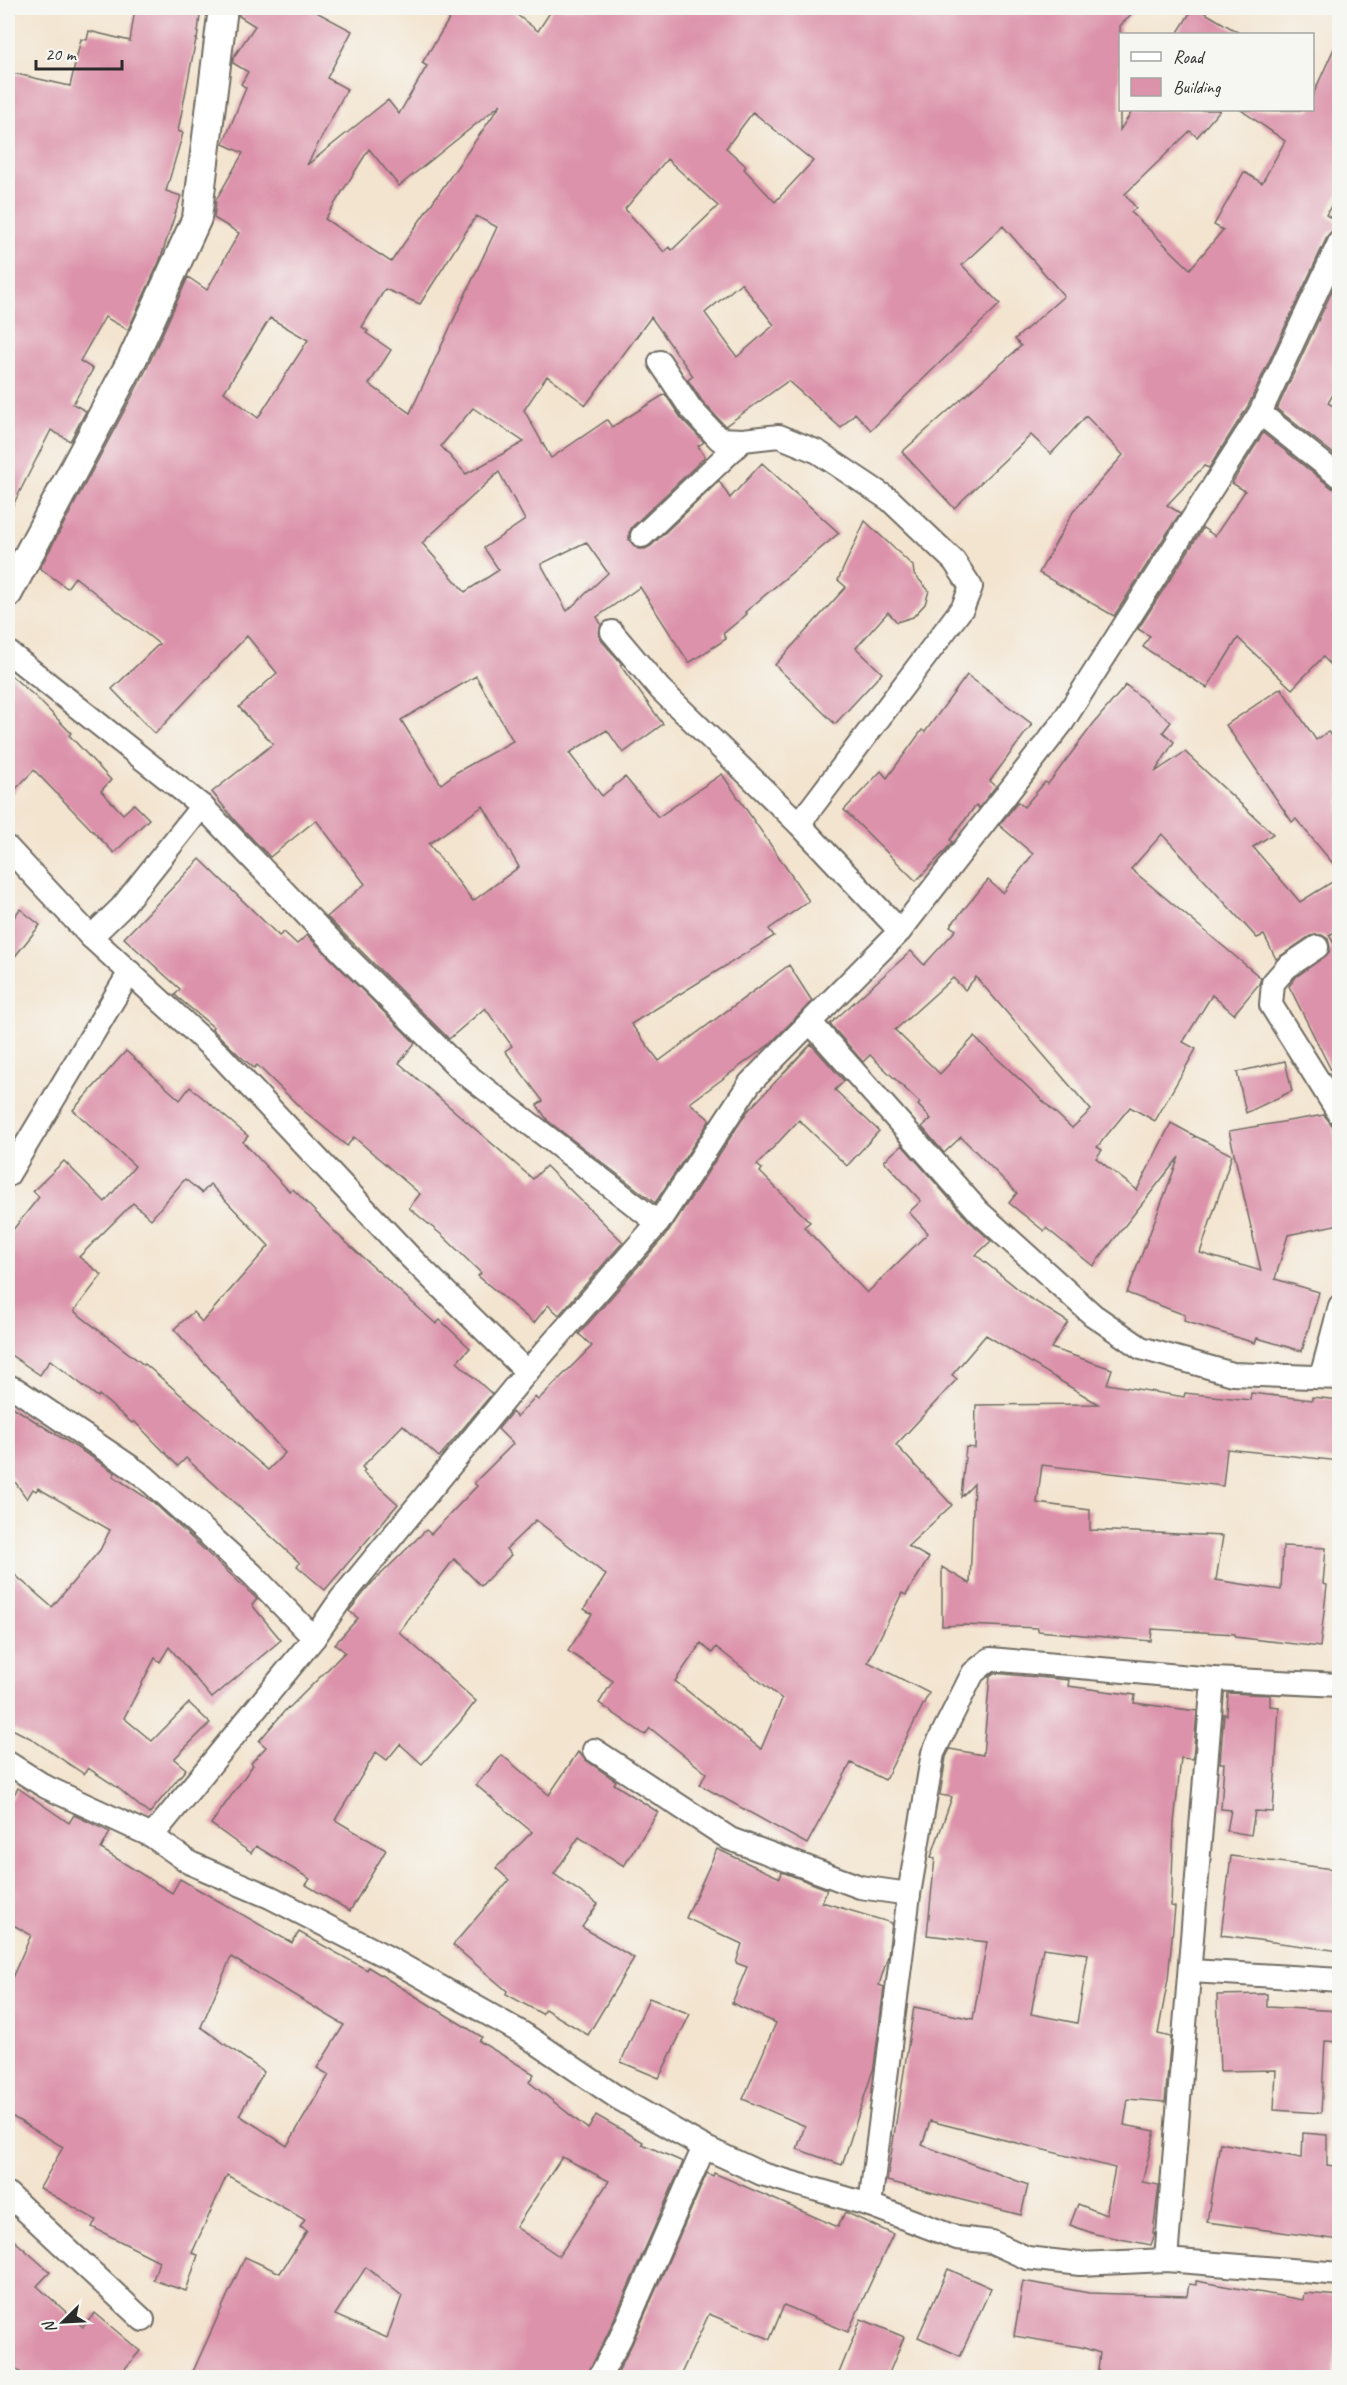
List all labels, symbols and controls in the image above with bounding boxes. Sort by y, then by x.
scale bar [36,33,122,71]
legend [1119,33,1314,111]
text: 20 m [45,43,78,65]
text: Road [1173,46,1206,68]
text: Building [1173,76,1222,98]
north arrow [33,2292,93,2352]
text: N [38,2316,61,2336]

